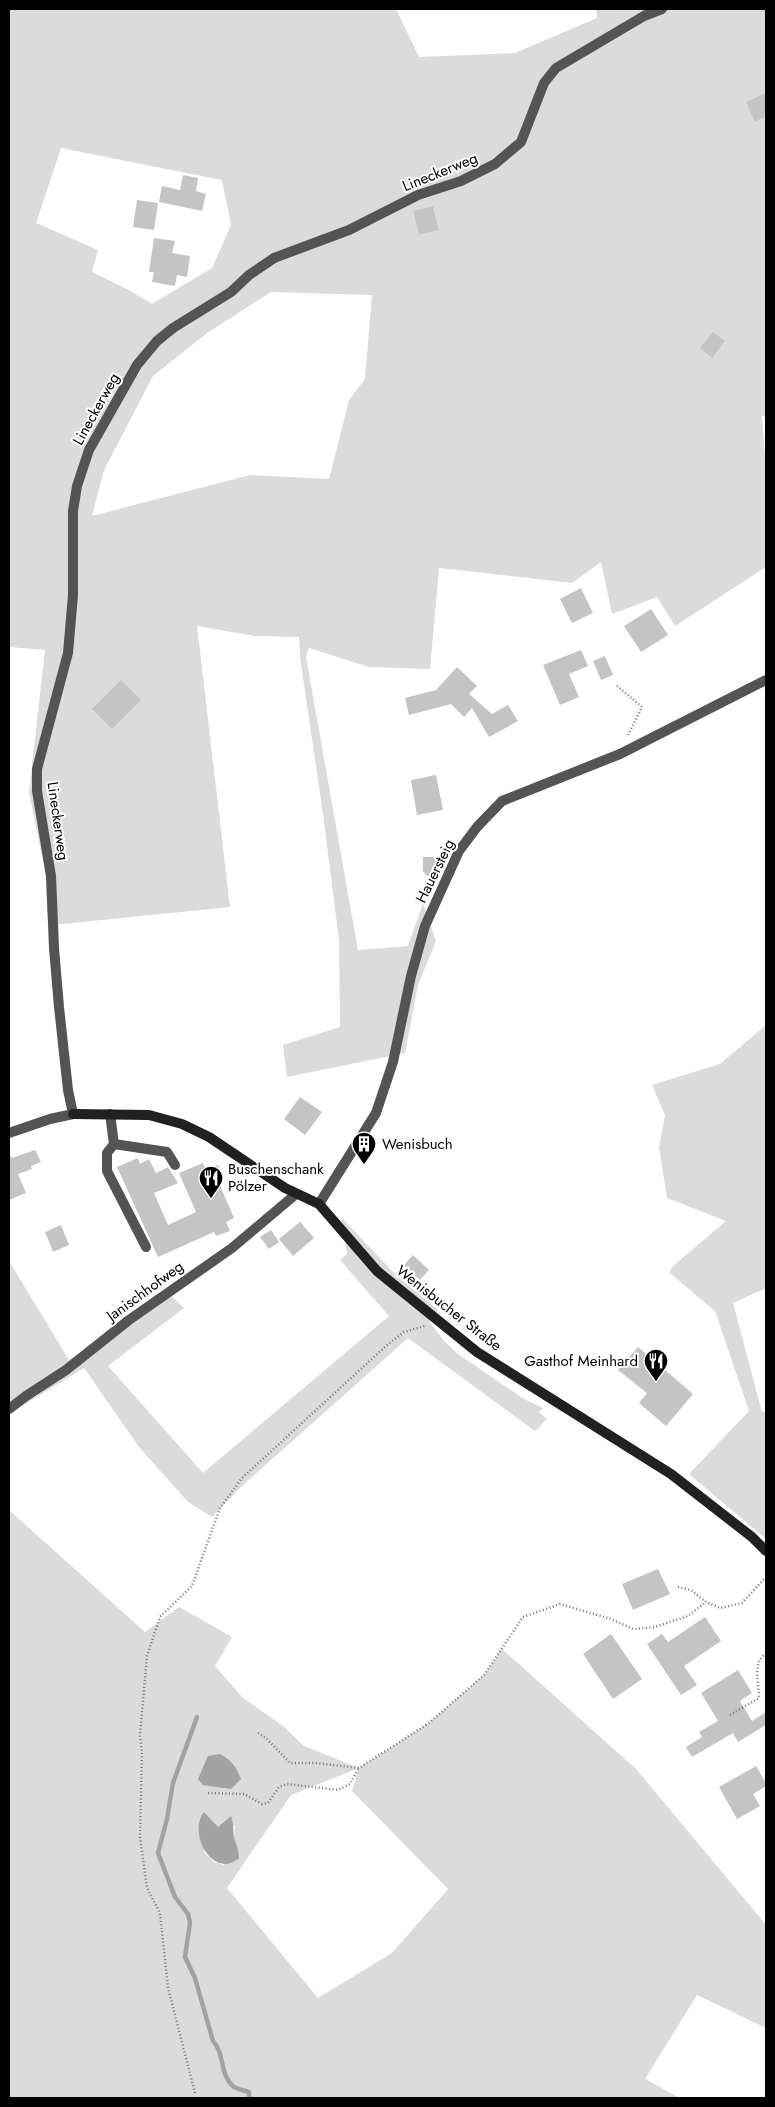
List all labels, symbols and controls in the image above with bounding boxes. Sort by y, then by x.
street label: Lineckerweg [399,147,481,197]
street label: Lineckerweg [67,369,125,449]
street label: Lineckerweg [42,780,74,862]
street label: Hauersteig [410,835,460,907]
building icon: Wenisbuch [351,1131,377,1165]
place label: Wenisbuch [382,1133,453,1155]
place label: Buschenschank Pölzer [228,1158,324,1197]
restaurant icon: Buschenschank Pölzer [198,1165,224,1199]
street label: Janischhofweg [100,1256,188,1328]
street label: Wenisbucher Straße [392,1260,507,1356]
restaurant icon: Gasthof Meinhard [643,1348,669,1382]
place label: Gasthof Meinhard [524,1350,638,1372]

